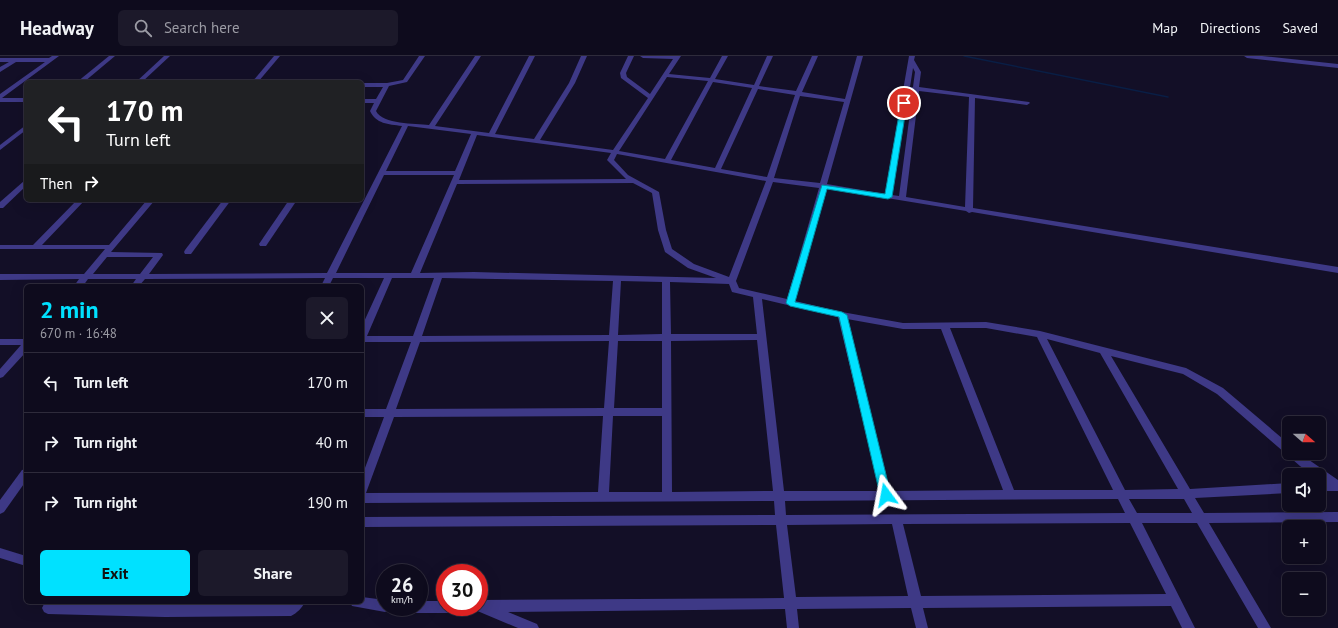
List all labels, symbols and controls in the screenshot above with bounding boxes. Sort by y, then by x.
search box [118,10,398,46]
text: Headway [20,16,94,40]
icon: search [132,17,154,39]
text: Search here [164,18,240,37]
text: Map [1152,19,1178,37]
text: Directions [1200,19,1260,37]
text: Saved [1282,19,1318,37]
pin [887,86,921,120]
text: 170 m [106,92,183,129]
icon: arrive [893,92,915,114]
icon: left [40,96,92,148]
text: Turn left [106,128,171,151]
icon: right [80,172,102,194]
text: Then [40,174,72,193]
text: 2 min [40,294,99,325]
button: close [306,297,348,339]
text: 670 m · 16:48 [40,325,117,342]
icon: left [40,372,62,394]
text: Turn left [74,373,128,392]
text: 170 m [307,373,348,392]
north arrow [1282,416,1326,460]
map controls [1282,416,1326,616]
icon: right [40,432,62,454]
text: Turn right [74,433,137,452]
text: 40 m [315,433,348,452]
button: sound [1282,468,1326,512]
position arrow [865,474,907,516]
icon: right [40,492,62,514]
text: Turn right [74,493,137,512]
text: 190 m [307,493,348,512]
button: + [1282,520,1326,564]
button: Exit [40,550,190,596]
button: Share [198,550,348,596]
speed limit sign: 30 [436,564,488,616]
text: 26 [391,572,413,598]
button: − [1282,572,1326,616]
text: km/h [391,593,413,606]

